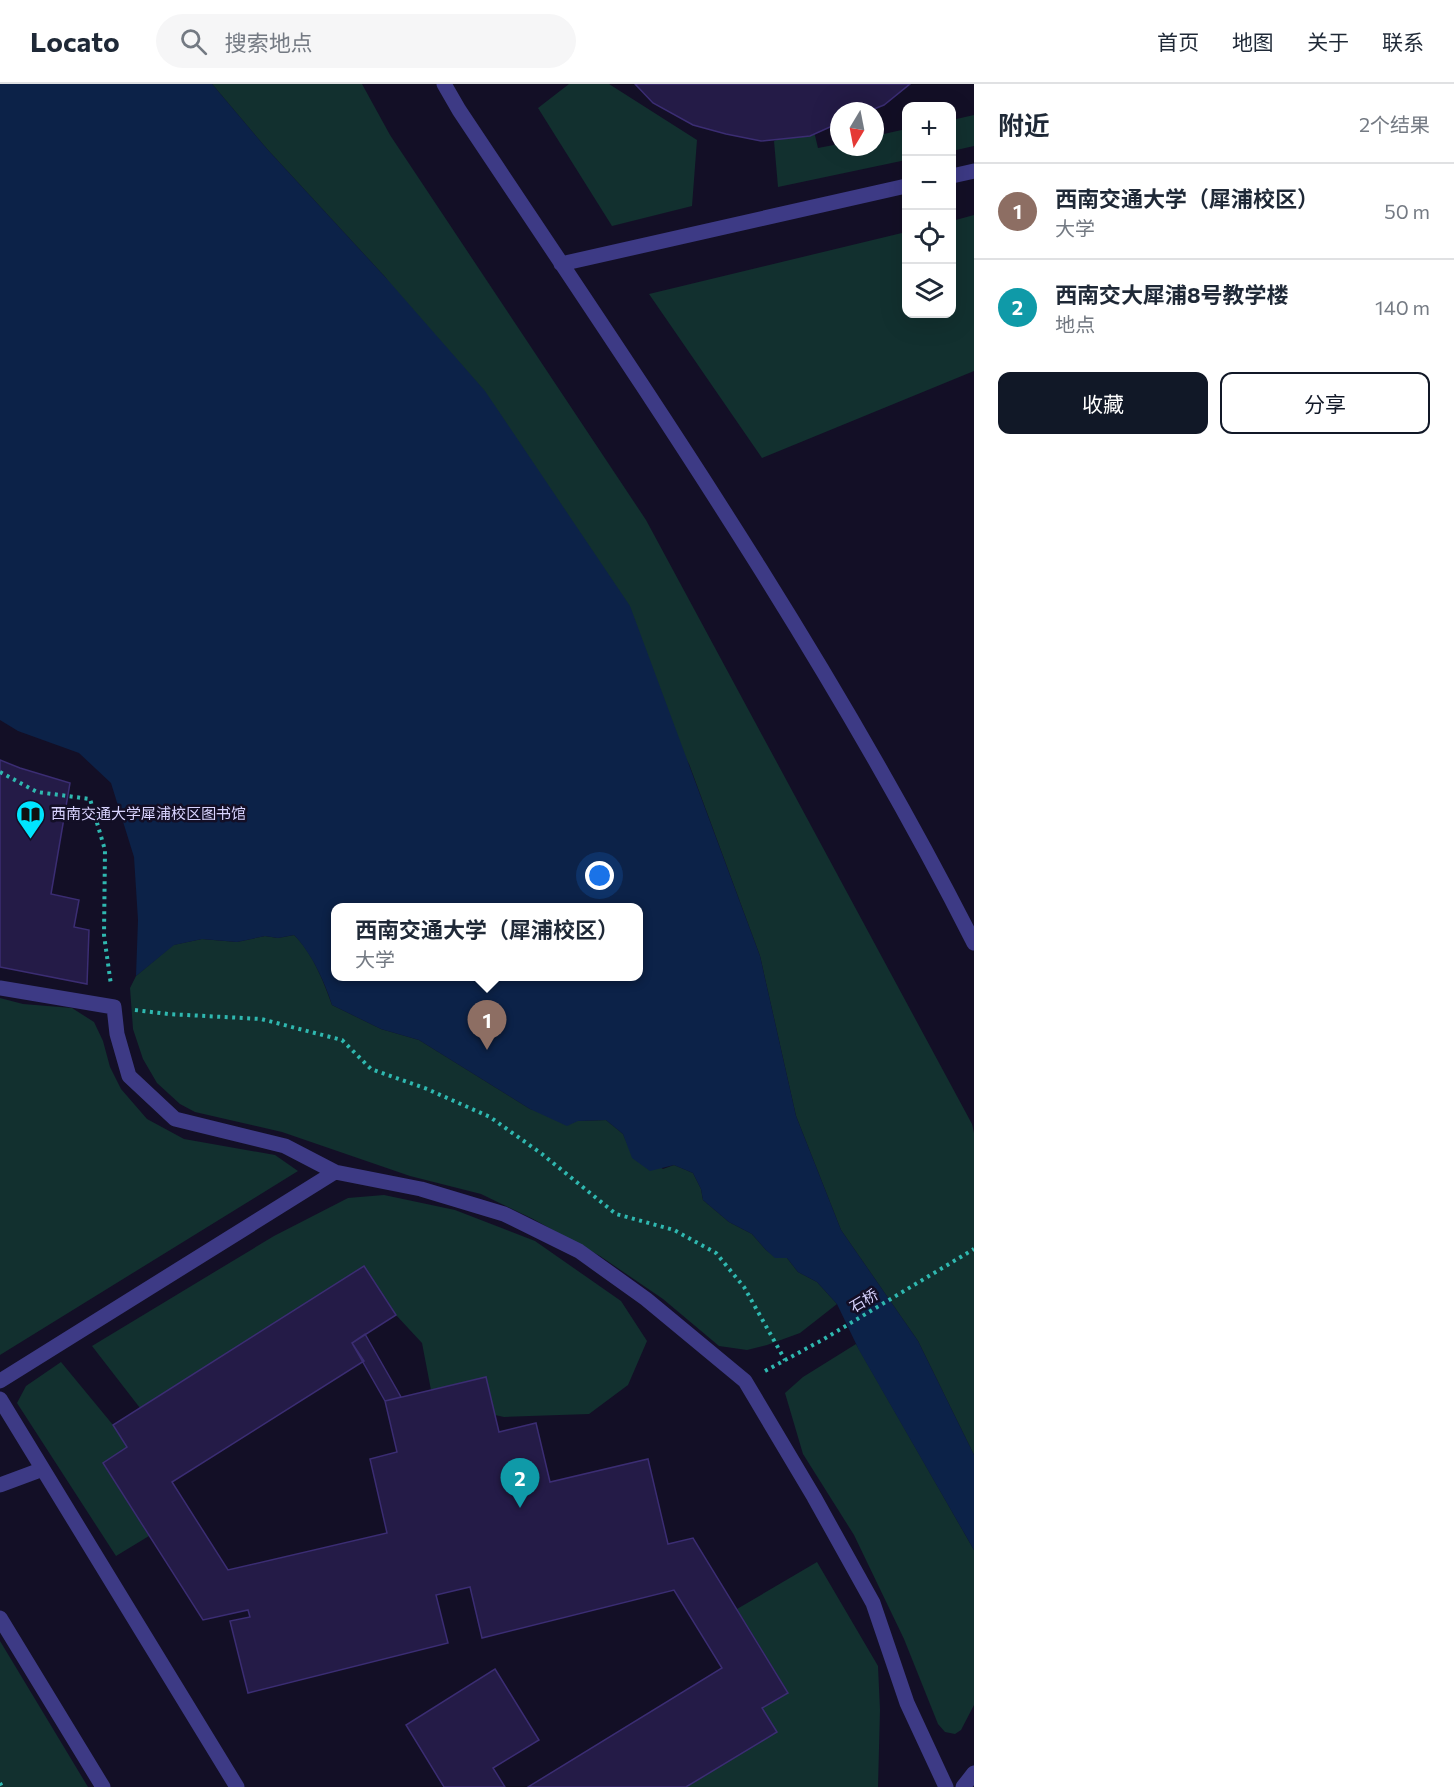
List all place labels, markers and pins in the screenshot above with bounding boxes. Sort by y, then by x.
library icon: 西南交通大学犀浦校区图书馆 [14,798,46,840]
place label: 西南交通大学犀浦校区图书馆 [51,804,246,822]
pin: 1 [468,1000,506,1050]
pin: 2 [500,1458,540,1508]

